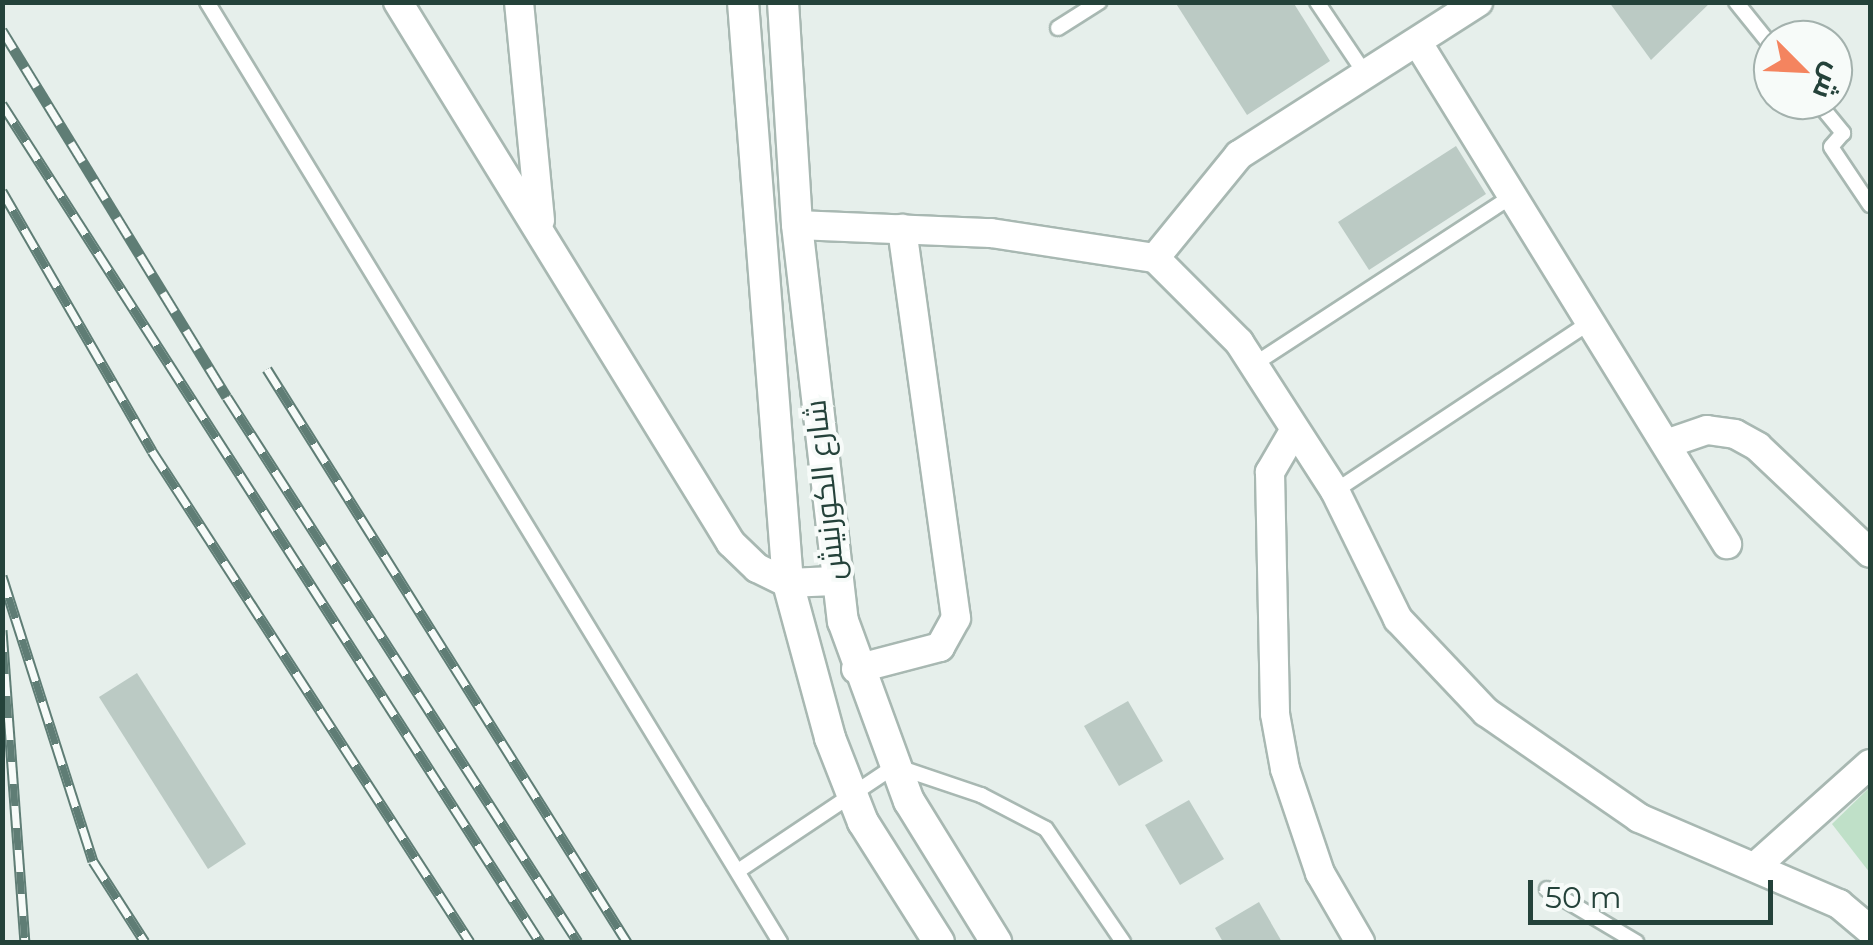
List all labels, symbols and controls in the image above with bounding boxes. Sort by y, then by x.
north arrow [1753,20,1853,120]
text: ش [1806,58,1851,105]
street label: شارع الكورنيش [798,398,852,582]
scale bar [1533,860,1778,922]
text: 50 m [1545,879,1622,916]

